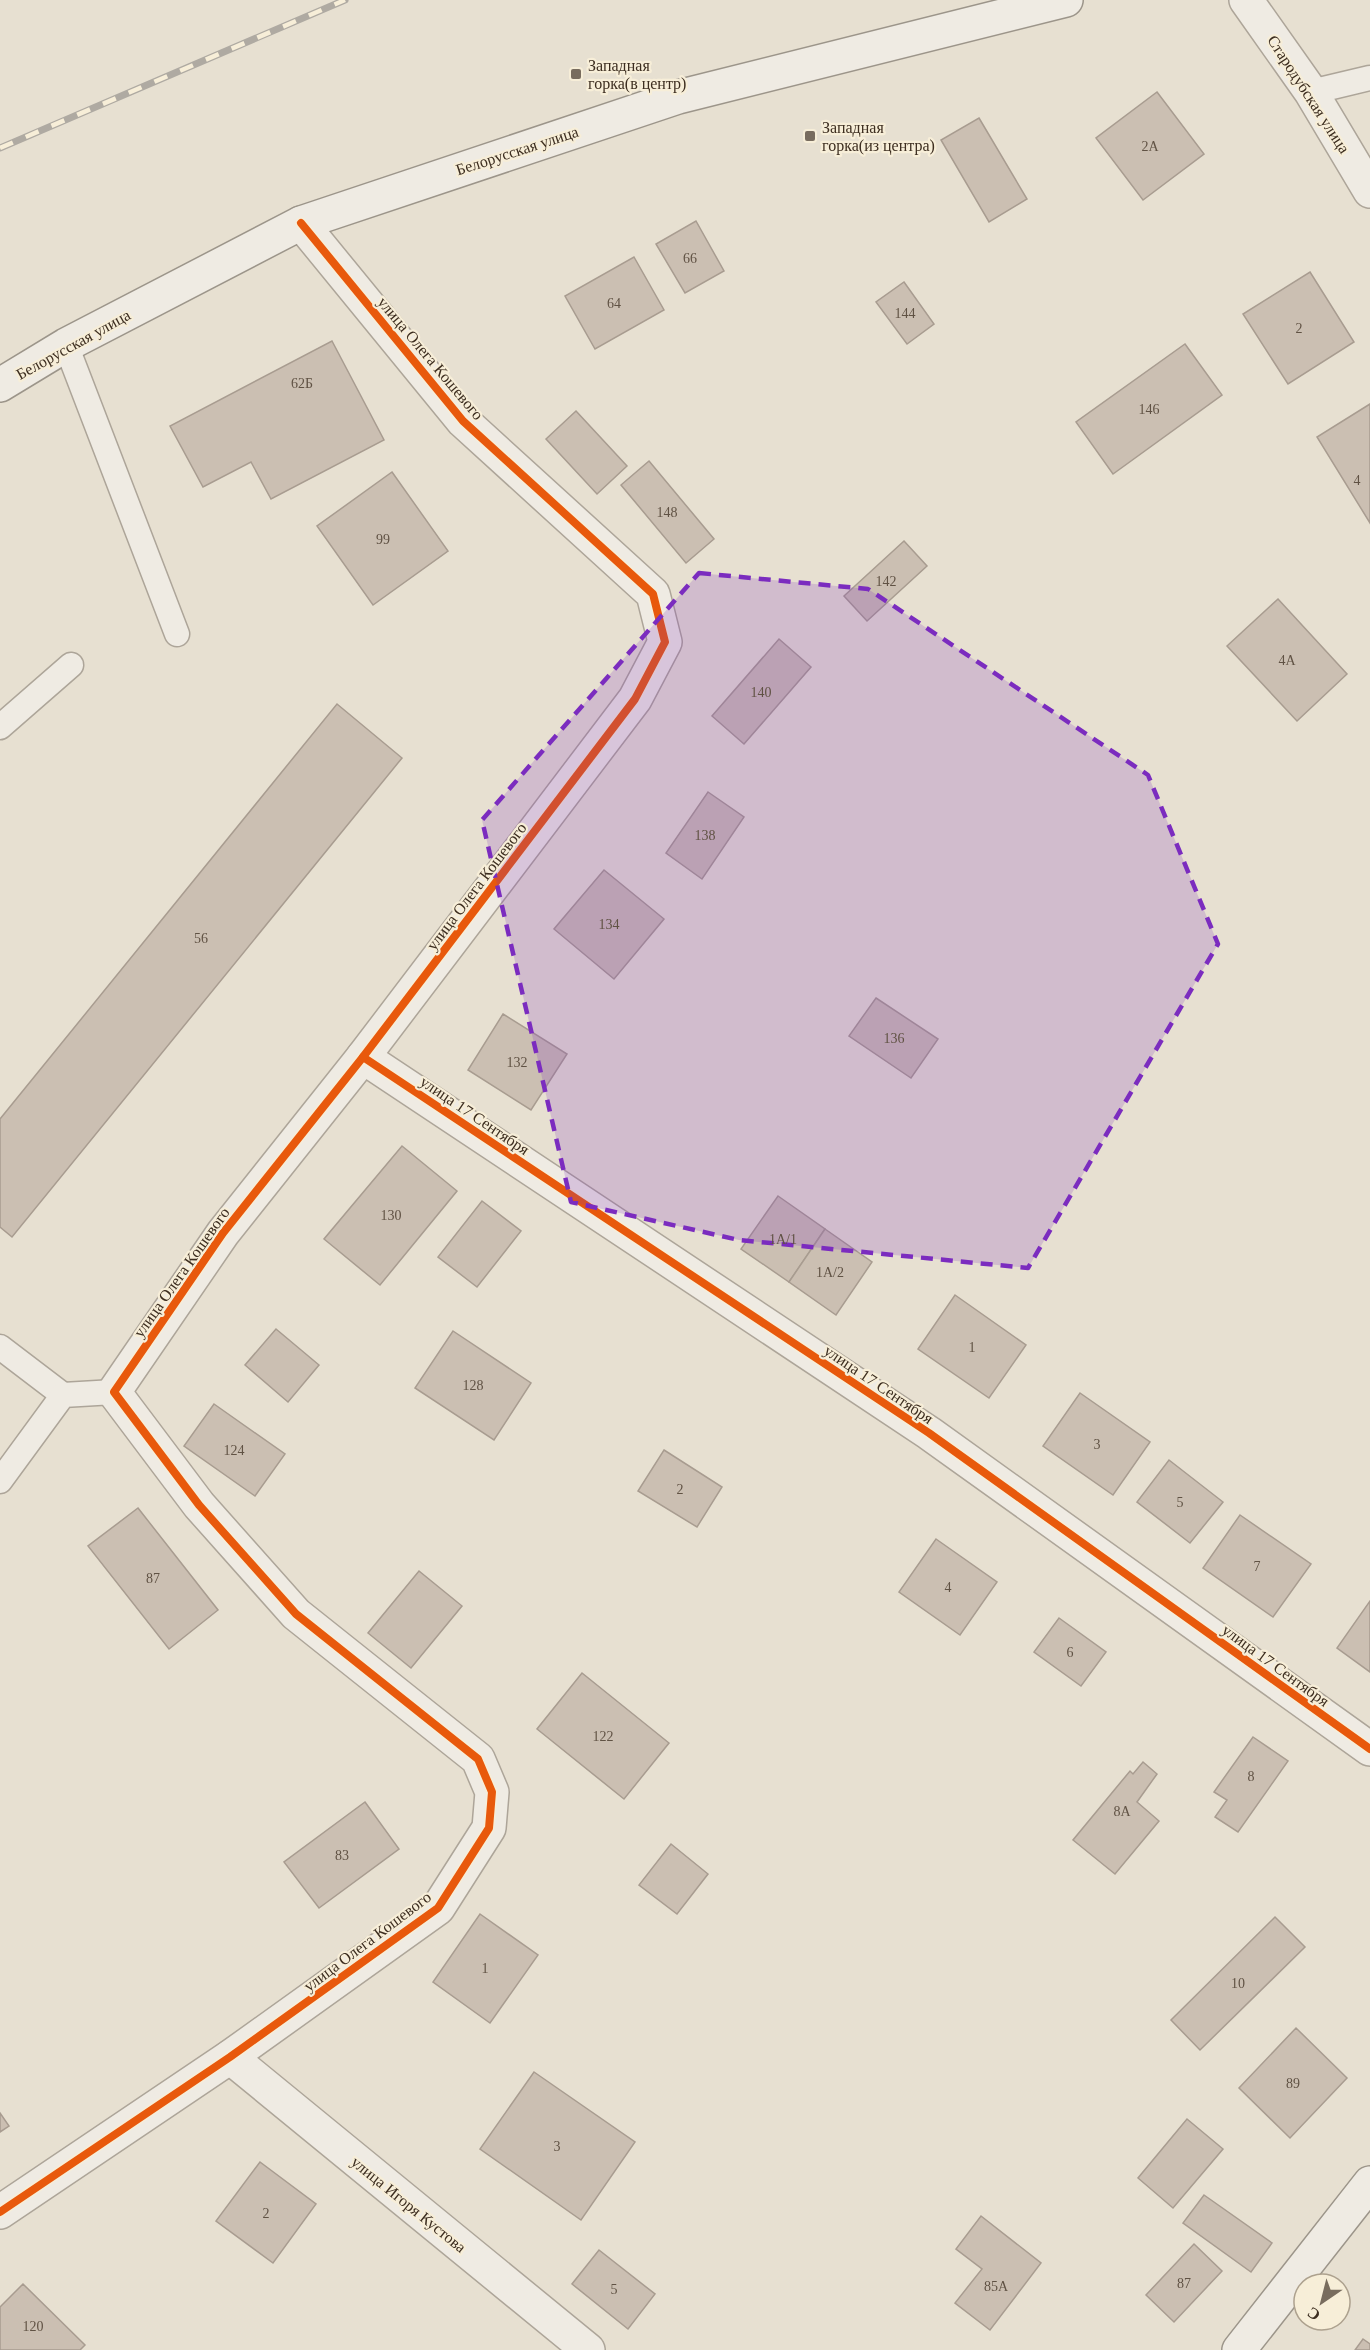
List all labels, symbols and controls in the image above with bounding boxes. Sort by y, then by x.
street label: Стародубская улица [1263,32,1353,157]
place label: Западная горка(в центр) [588,57,686,93]
marker: Западная горка(в центр) [569,67,583,81]
place label: Западная горка(из центра) [822,119,935,155]
street label: Белорусская улица [454,123,581,179]
marker: Западная горка(из центра) [803,129,817,143]
house number: 2А [1141,139,1159,154]
house number: 66 [683,251,697,266]
street label: улица Олега Кошевого [374,294,487,424]
house number: 64 [607,296,621,311]
street label: Белорусская улица [13,306,134,384]
house number: 144 [895,306,916,321]
house number: 2 [1296,321,1303,336]
house number: 62Б [291,376,313,391]
house number: 146 [1139,402,1160,417]
house number: 4 [1354,473,1361,488]
house number: 148 [657,505,678,520]
house number: 99 [376,532,390,547]
house number: 142 [876,574,897,589]
house number: 4А [1278,653,1296,668]
house number: 140 [751,685,772,700]
street label: улица Олега Кошевого [423,819,531,954]
house number: 138 [695,828,716,843]
house number: 134 [599,917,620,932]
house number: 56 [194,931,208,946]
house number: 136 [884,1031,905,1046]
house number: 132 [507,1055,528,1070]
street label: улица 17 Сентября [416,1073,533,1159]
street label: улица Олега Кошевого [130,1204,234,1341]
house number: 130 [381,1208,402,1223]
house number: 1А/1 [769,1232,797,1247]
house number: 1А/2 [816,1265,844,1280]
house number: 1 [969,1340,976,1355]
street label: улица 17 Сентября [820,1342,937,1428]
house number: 128 [463,1378,484,1393]
house number: 3 [1094,1437,1101,1452]
house number: 124 [224,1443,245,1458]
house number: 2 [677,1482,684,1497]
house number: 5 [1177,1495,1184,1510]
house number: 7 [1254,1559,1261,1574]
house number: 87 [146,1571,160,1586]
house number: 4 [945,1580,952,1595]
street label: улица 17 Сентября [1218,1621,1333,1711]
house number: 6 [1067,1645,1074,1660]
house number: 122 [593,1729,614,1744]
house number: 8 [1248,1769,1255,1784]
house number: 8А [1113,1804,1131,1819]
house number: 83 [335,1848,349,1863]
street label: улица Олега Кошевого [300,1888,435,1996]
house number: 1 [482,1961,489,1976]
house number: 10 [1231,1976,1245,1991]
house number: 89 [1286,2076,1300,2091]
house number: 3 [554,2139,561,2154]
street label: улица Игоря Кустова [347,2153,469,2257]
house number: 2 [263,2206,270,2221]
north arrow [1292,2272,1352,2332]
house number: 87 [1177,2276,1191,2291]
house number: 85А [984,2279,1009,2294]
house number: 5 [611,2282,618,2297]
text: С [1304,2304,1323,2324]
house number: 120 [23,2319,44,2334]

